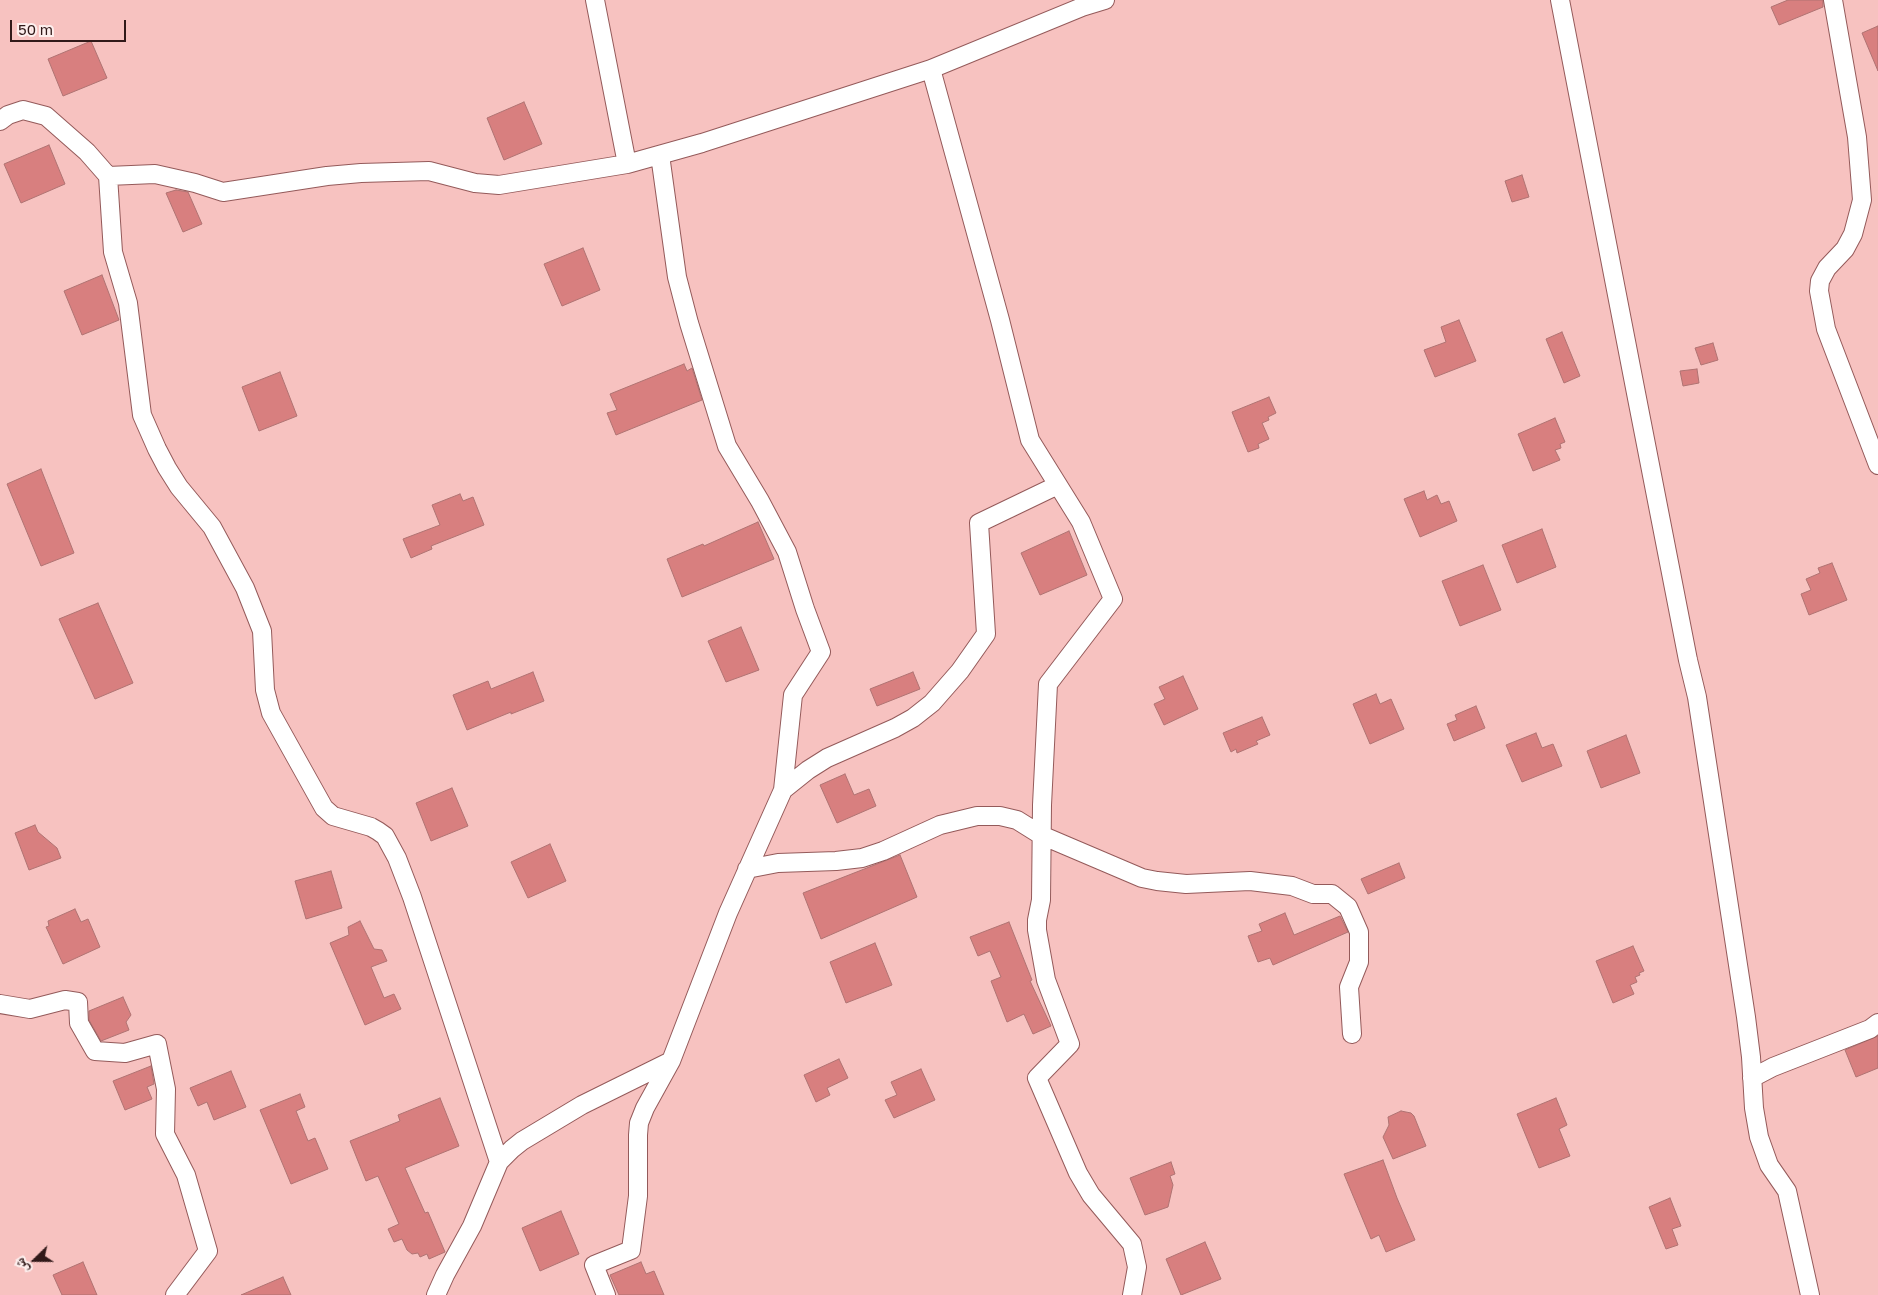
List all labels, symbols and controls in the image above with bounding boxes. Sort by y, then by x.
scale bar [12,10,129,42]
text: 50 m [18,20,53,38]
north arrow [10,1235,60,1285]
text: ش [10,1256,31,1276]

